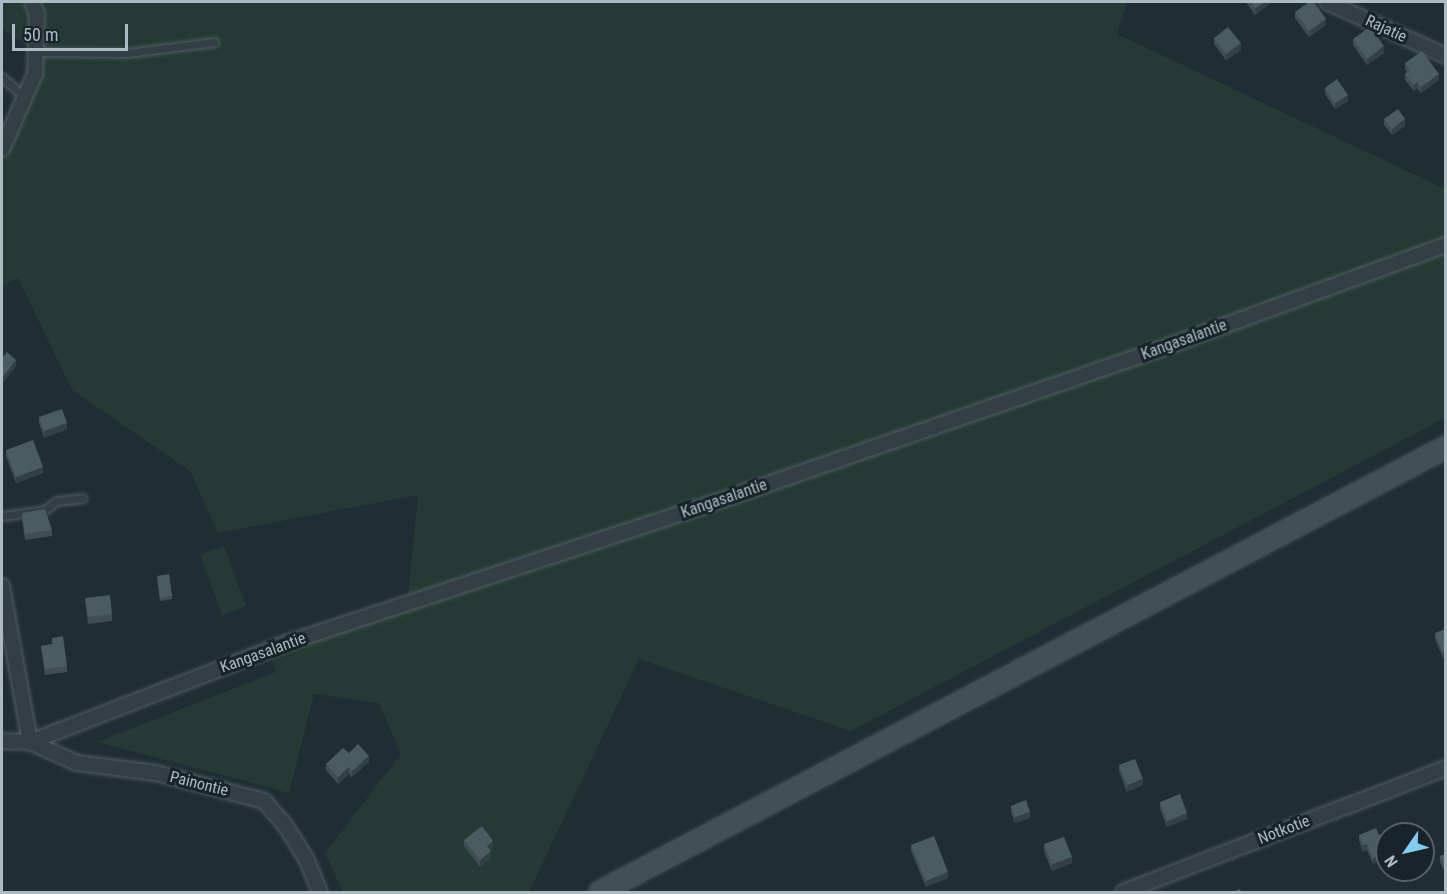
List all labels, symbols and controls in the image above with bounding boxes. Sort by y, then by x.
street label: Rajatie [1362,11,1410,47]
scale bar [15,12,130,50]
text: 50 m [23,24,58,45]
street label: Kangasalantie [1139,316,1229,364]
street label: Kangasalantie [678,475,770,523]
street label: Kangasalantie [218,629,308,677]
street label: Painontie [168,767,230,801]
street label: Notkotie [1255,811,1313,849]
north arrow [1375,822,1435,882]
text: N [1381,852,1402,871]

